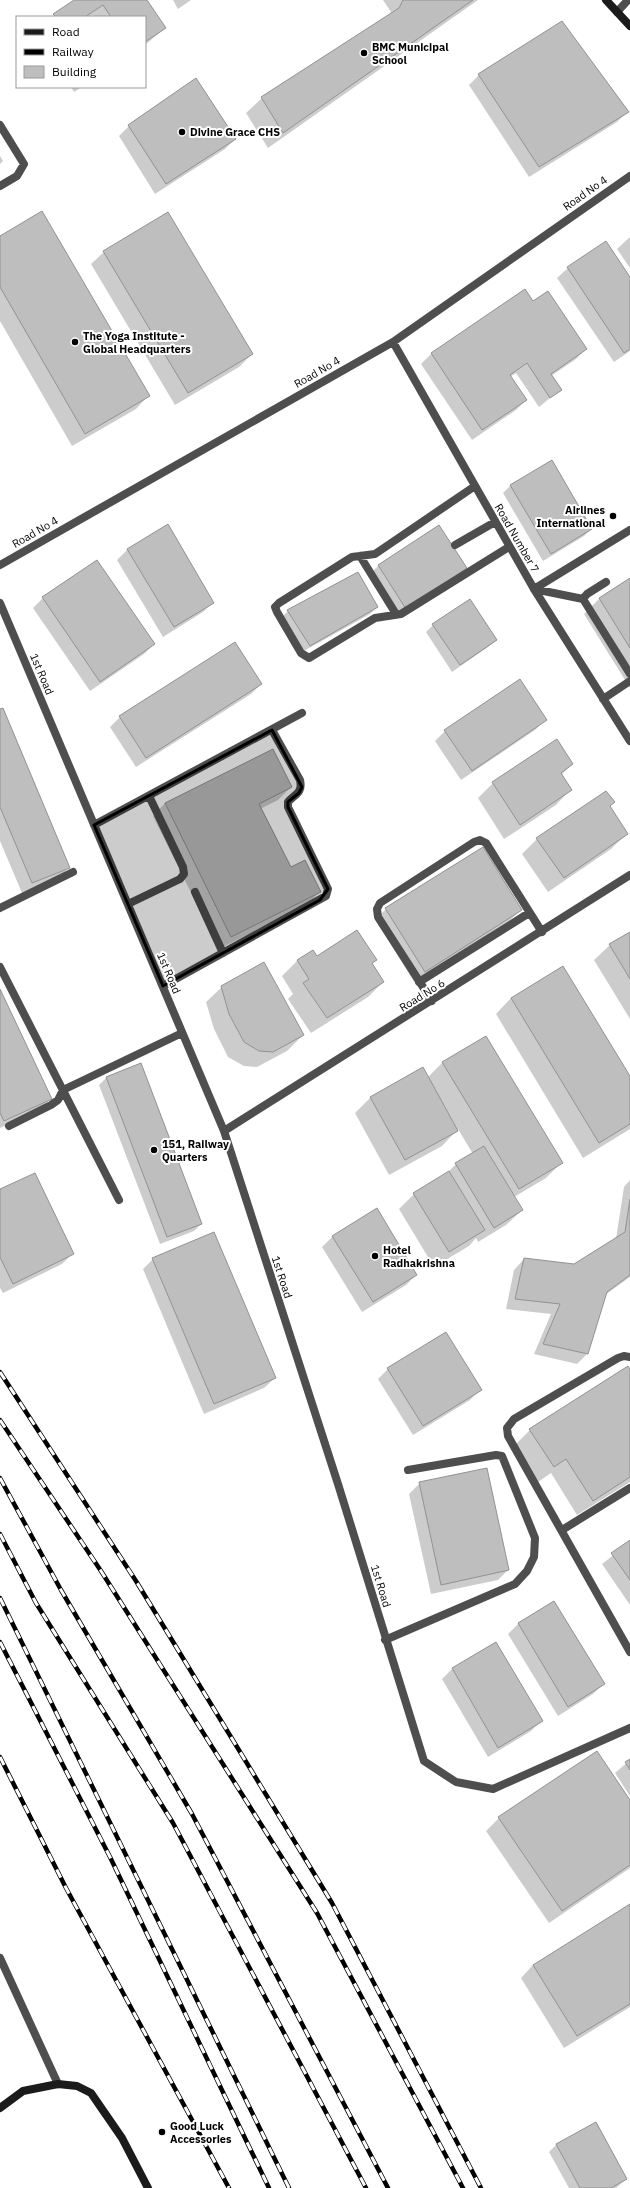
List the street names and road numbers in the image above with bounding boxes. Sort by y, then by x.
street label: Road No 4 [560,172,610,213]
street label: Road No 4 [291,353,343,391]
street label: Road Number 7 [492,501,542,575]
street label: Road No 4 [9,513,61,551]
street label: 1st Road [27,651,57,697]
street label: 1st Road [154,950,184,996]
street label: Road No 6 [397,976,447,1014]
street label: 1st Road [269,1254,295,1300]
street label: 1st Road [368,1563,394,1609]

